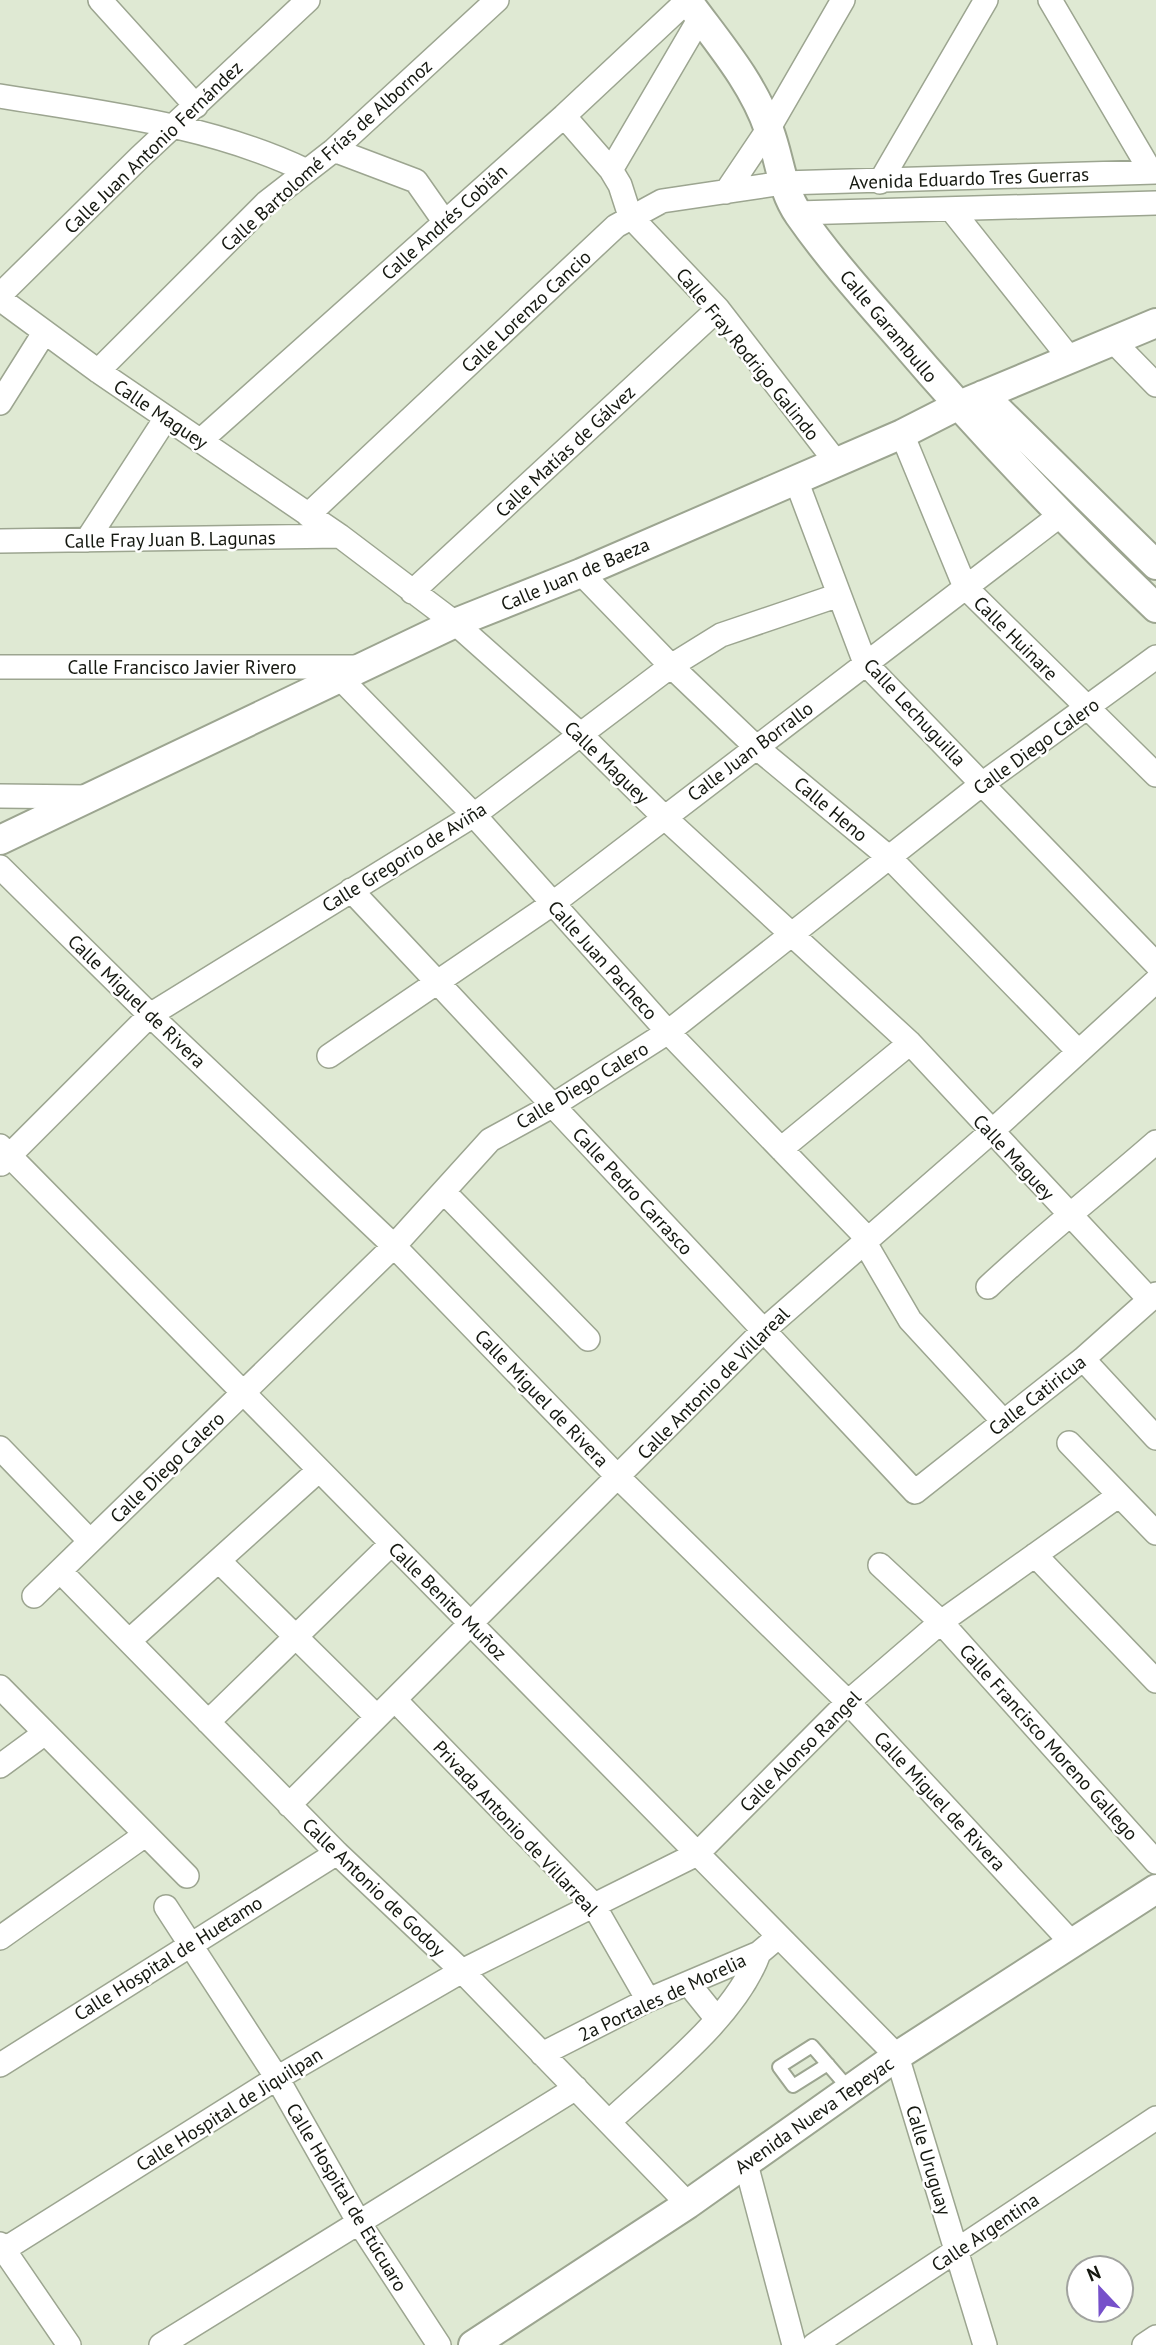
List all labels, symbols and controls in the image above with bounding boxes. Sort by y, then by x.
street label: Calle Bartolomé Frías de Albornoz [215,54,437,256]
street label: Calle Juan Antonio Fernández [59,55,247,239]
street label: Calle Andrés Cobián [376,159,512,285]
street label: Avenida Eduardo Tres Guerras [849,162,1089,194]
street label: Calle Lorenzo Cancio [456,245,596,377]
street label: Calle Fray Rodrigo Galindo [671,263,825,445]
street label: Calle Garambullo [835,265,943,387]
street label: Calle Maguey [109,374,213,454]
street label: Calle Matías de Gálvez [490,380,640,522]
street label: Calle Fray Juan B. Lagunas [64,525,276,553]
street label: Calle Juan de Baeza [497,532,653,616]
street label: Calle Huinare [969,591,1063,685]
street label: Calle Lechuguilla [859,653,971,771]
street label: Calle Francisco Javier Rivero [68,655,296,679]
street label: Calle Diego Calero [968,692,1104,800]
street label: Calle Juan Borrallo [682,696,818,806]
street label: Calle Maguey [560,716,655,809]
street label: Calle Heno [789,771,873,847]
street label: Calle Gregorio de Aviña [317,797,491,917]
street label: Calle Juan Pacheco [543,895,663,1025]
street label: Calle Miguel de Rivera [63,929,211,1073]
street label: Calle Diego Calero [512,1036,652,1134]
street label: Calle Maguey [968,1109,1060,1205]
street label: Calle Pedro Carrasco [568,1122,698,1260]
street label: Calle Antonio de Villareal [632,1301,795,1464]
street label: Calle Miguel de Rivera [470,1324,614,1472]
street label: Calle Catiricua [983,1350,1091,1440]
street label: Calle Diego Calero [105,1406,229,1528]
street label: Calle Benito Muñoz [384,1537,512,1665]
street label: Calle Francisco Moreno Gallego [954,1639,1144,1845]
street label: Calle Alonso Rangel [734,1685,866,1817]
street label: Calle Miguel de Rivera [869,1726,1011,1876]
street label: Privada Antonio de Villarreal [428,1735,604,1921]
street label: Calle Antonio de Godoy [297,1813,451,1962]
street label: Calle Hospital de Huetamo [69,1890,267,2026]
street label: 2a Portales de Morelia [574,1948,750,2046]
street label: Calle Hospital de Jiquilpan [131,2042,327,2176]
street label: Avenida Nueva Tepeyac [730,2051,898,2179]
street label: Calle Hospital de Etúcuaro [281,2099,413,2295]
street label: Calle Uruguay [901,2102,957,2218]
street label: Calle Argentina [927,2187,1043,2277]
north arrow [1065,2254,1135,2324]
text: N [1083,2260,1104,2287]

